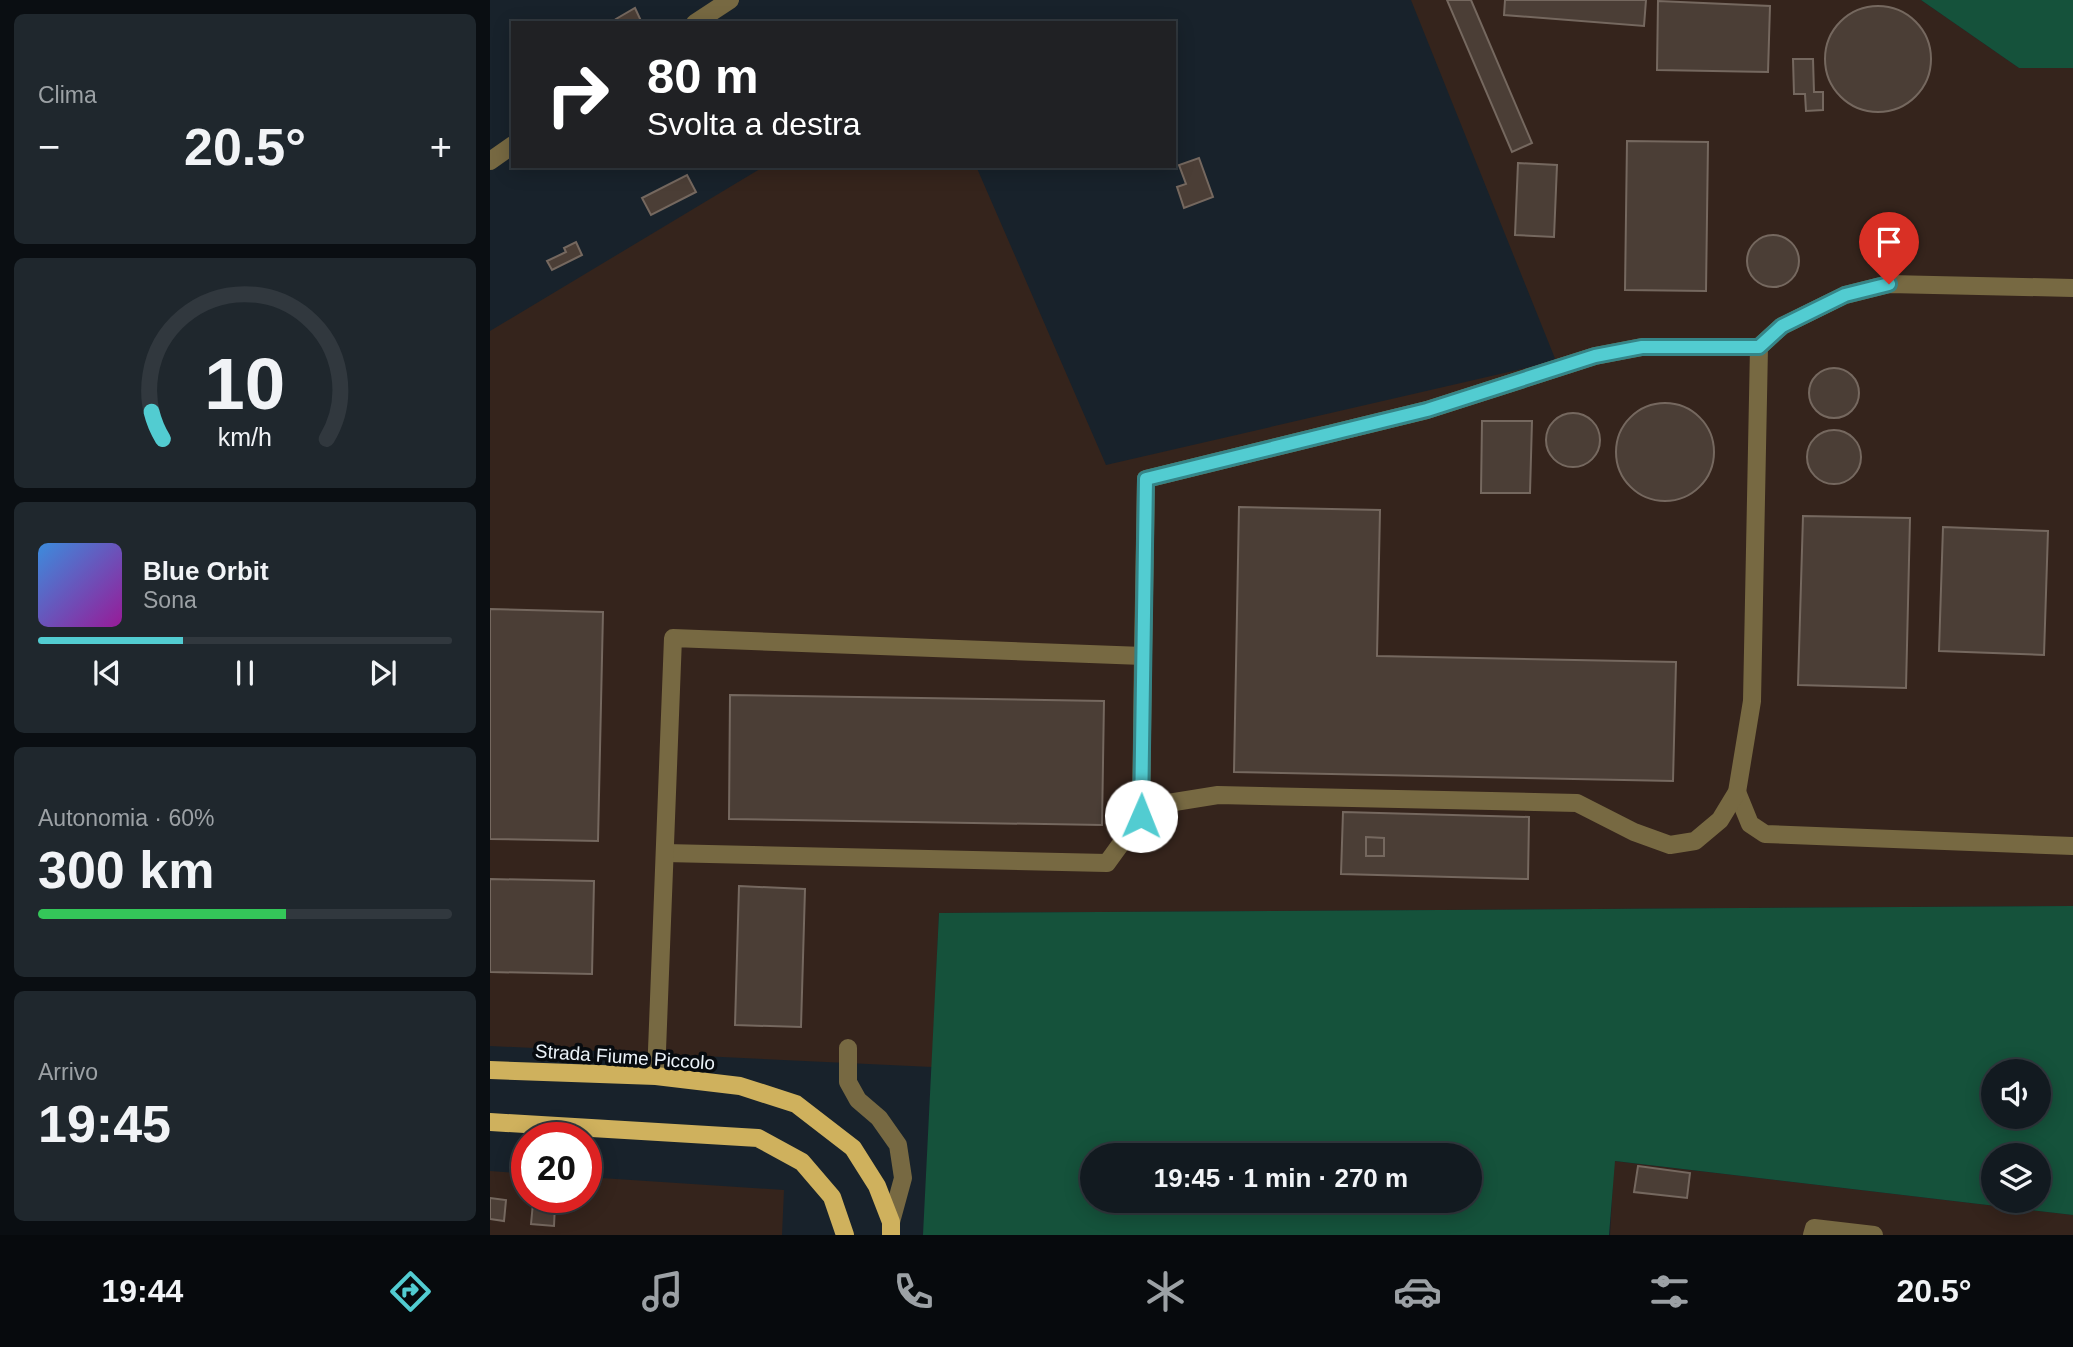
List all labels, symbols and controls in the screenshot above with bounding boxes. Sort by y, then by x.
icon: right [532,49,623,140]
text: 80 m [647,49,759,103]
text: Clima [38,82,97,108]
text: Svolta a destra [647,106,860,142]
text: 20.5° [184,118,306,176]
text: − [38,126,60,168]
text: + [430,126,452,168]
pin [1859,212,1919,284]
icon: arrive [1870,223,1908,261]
text: 10 [205,344,285,425]
text: km/h [218,423,272,451]
text: Blue Orbit [143,556,269,586]
text: Sona [143,587,197,613]
icon: previous [88,654,126,692]
icon: pause [226,654,264,692]
icon: next [364,654,402,692]
position arrow [1104,779,1178,853]
text: Autonomia · 60% [38,805,214,831]
text: 300 km [38,841,214,899]
street label: Strada Fiume Piccolo [534,1040,716,1074]
text: Arrivo [38,1059,98,1085]
map controls [1981,1059,2051,1213]
button: sound [1981,1059,2051,1129]
text: 19:45 [38,1095,171,1153]
speed limit sign: 20 [511,1122,602,1213]
button: layers [1981,1143,2051,1213]
text: 19:45 · 1 min · 270 m [1154,1163,1408,1193]
icon: directions [386,1267,435,1316]
icon: music [638,1267,687,1316]
icon: phone [889,1267,938,1316]
icon: climate [1141,1267,1190,1316]
icon: car [1393,1267,1442,1316]
icon: filters [1645,1267,1694,1316]
text: 19:44 [101,1273,183,1309]
text: 20.5° [1896,1273,1972,1309]

